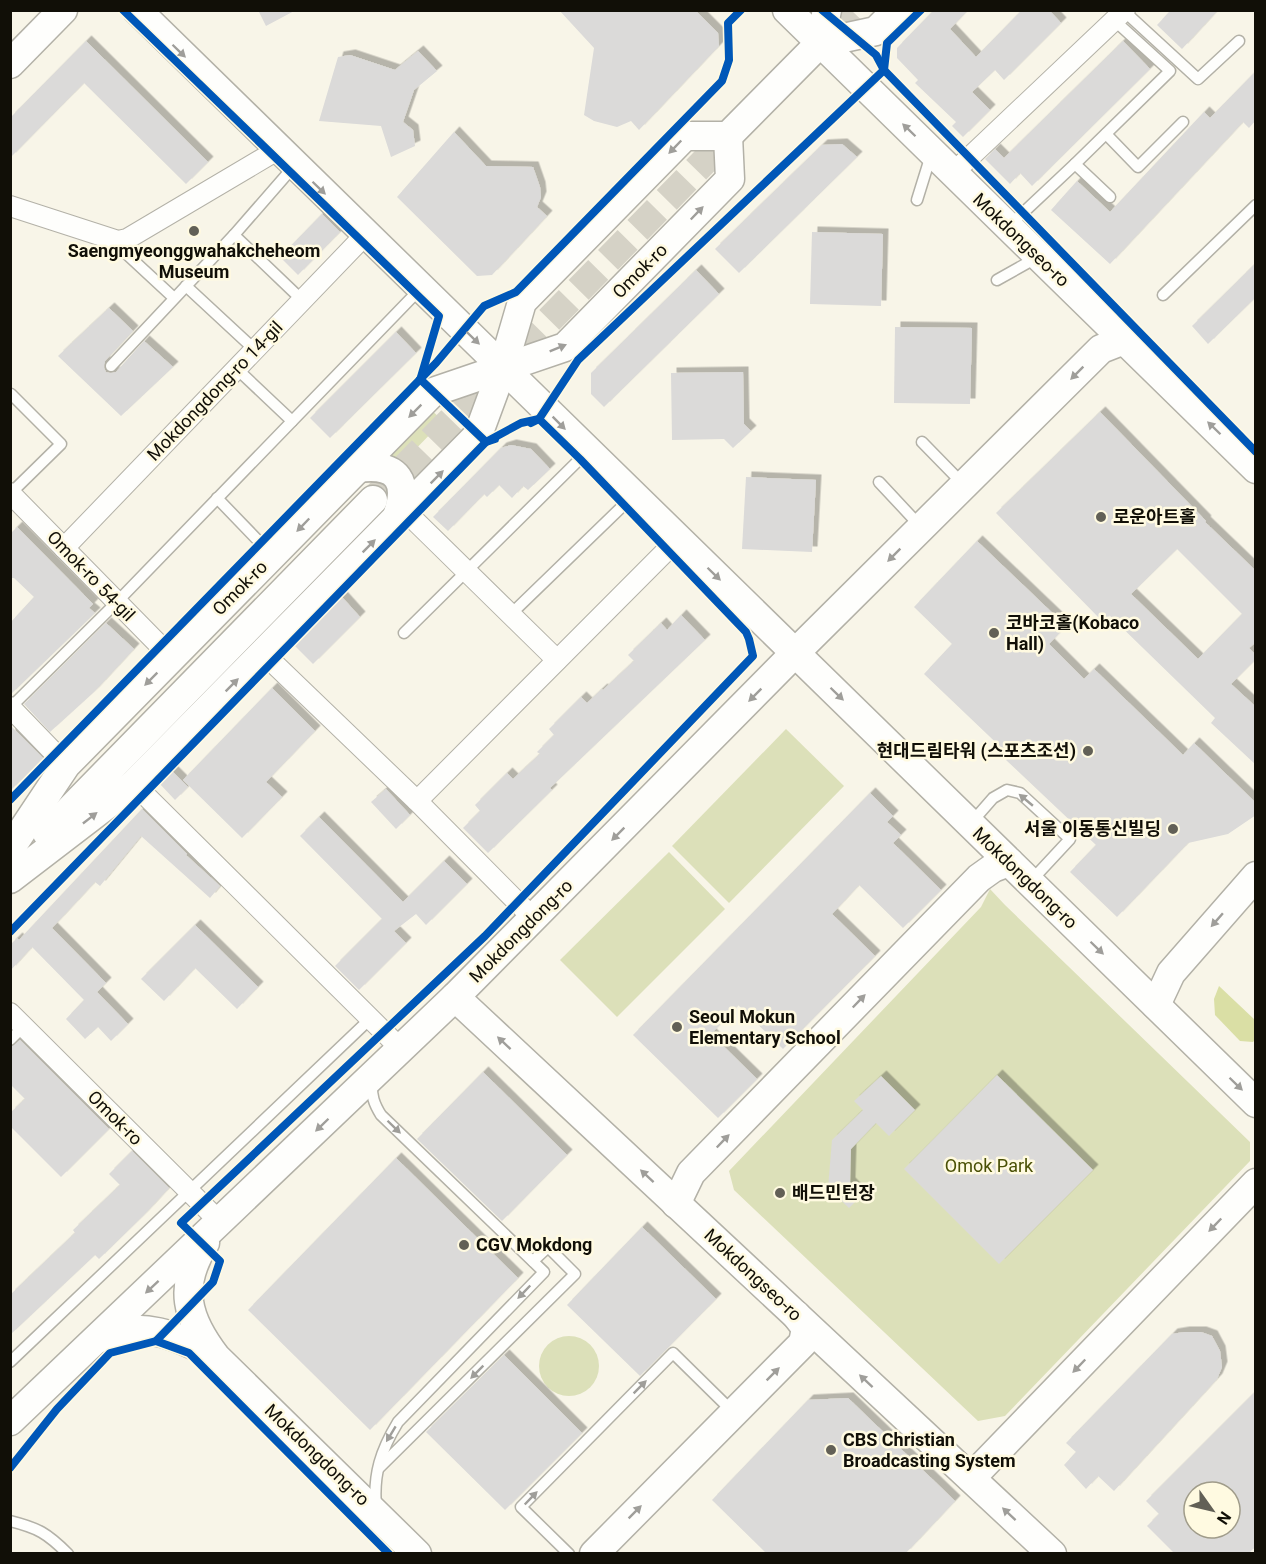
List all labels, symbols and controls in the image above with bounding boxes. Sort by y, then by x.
one-way arrow [172,44,186,58]
one-way arrow [903,124,917,138]
one-way arrow [668,139,682,153]
one-way arrow [311,180,325,194]
street label: Mokdongseo-ro [969,188,1074,291]
one-way arrow [690,206,704,220]
marker: Saengmyeonggwahakcheheom Museum [187,224,201,238]
street label: Omok-ro [608,239,671,302]
place label: Saengmyeonggwahakcheheom Museum [68,240,320,282]
street label: Mokdongdong-ro 14-gil [143,317,287,465]
one-way arrow [466,331,480,345]
one-way arrow [549,343,567,352]
one-way arrow [1070,366,1084,381]
one-way arrow [408,404,422,418]
one-way arrow [552,415,566,429]
one-way arrow [1207,422,1221,436]
one-way arrow [429,471,443,485]
place label: 로운아트홀 [1113,506,1196,527]
marker: 로운아트홀 [1094,510,1108,524]
one-way arrow [296,518,310,532]
street label: Omok-ro 54-gil [43,526,140,625]
one-way arrow [362,538,376,553]
one-way arrow [888,548,902,562]
street label: Omok-ro [208,556,271,619]
one-way arrow [706,566,720,580]
place label: 코바코홀(Kobaco Hall) [1006,612,1139,655]
marker: 코바코홀(Kobaco Hall) [987,626,1001,640]
one-way arrow [144,672,158,686]
one-way arrow [224,678,238,692]
one-way arrow [830,687,844,701]
one-way arrow [748,688,762,702]
place label: 현대드림타워 (스포츠조선) [877,740,1076,762]
marker: 현대드림타워 (스포츠조선) [1081,744,1095,758]
one-way arrow [1019,794,1034,807]
one-way arrow [82,811,98,824]
place label: 서울 이동통신빌딩 [1024,818,1161,839]
street label: Mokdongdong-ro [969,822,1082,933]
marker: 서울 이동통신빌딩 [1166,822,1180,836]
one-way arrow [610,827,625,841]
street label: Mokdongdong-ro [465,875,577,987]
one-way arrow [1210,912,1223,928]
one-way arrow [1089,941,1104,955]
one-way arrow [852,993,866,1008]
place label: Seoul Mokun Elementary School [689,1006,841,1048]
marker: Seoul Mokun Elementary School [670,1020,684,1034]
one-way arrow [497,1036,512,1050]
one-way arrow [1229,1077,1243,1091]
street label: Omok-ro [84,1086,147,1149]
one-way arrow [314,1118,329,1132]
one-way arrow [386,1119,400,1133]
one-way arrow [716,1133,730,1148]
park label: Omok Park [945,1155,1034,1176]
one-way arrow [639,1169,654,1183]
place label: 배드민턴장 [792,1182,875,1203]
marker: 배드민턴장 [773,1186,787,1200]
one-way arrow [1208,1218,1222,1233]
street label: Mokdongseo-ro [700,1224,806,1325]
place label: CGV Mokdong [476,1234,592,1255]
marker: CGV Mokdong [457,1238,471,1252]
one-way arrow [145,1280,160,1293]
one-way arrow [518,1284,531,1299]
one-way arrow [1073,1358,1087,1372]
one-way arrow [470,1364,484,1378]
one-way arrow [765,1367,780,1381]
one-way arrow [860,1374,874,1388]
one-way arrow [632,1380,646,1394]
street label: Mokdongdong-ro [261,1399,374,1510]
one-way arrow [385,1426,396,1442]
place label: CBS Christian Broadcasting System [843,1429,1016,1471]
marker: CBS Christian Broadcasting System [824,1443,838,1457]
north arrow [1182,1480,1242,1540]
one-way arrow [524,1490,538,1505]
one-way arrow [628,1504,642,1519]
one-way arrow [1002,1507,1016,1521]
text: N [1213,1508,1235,1528]

